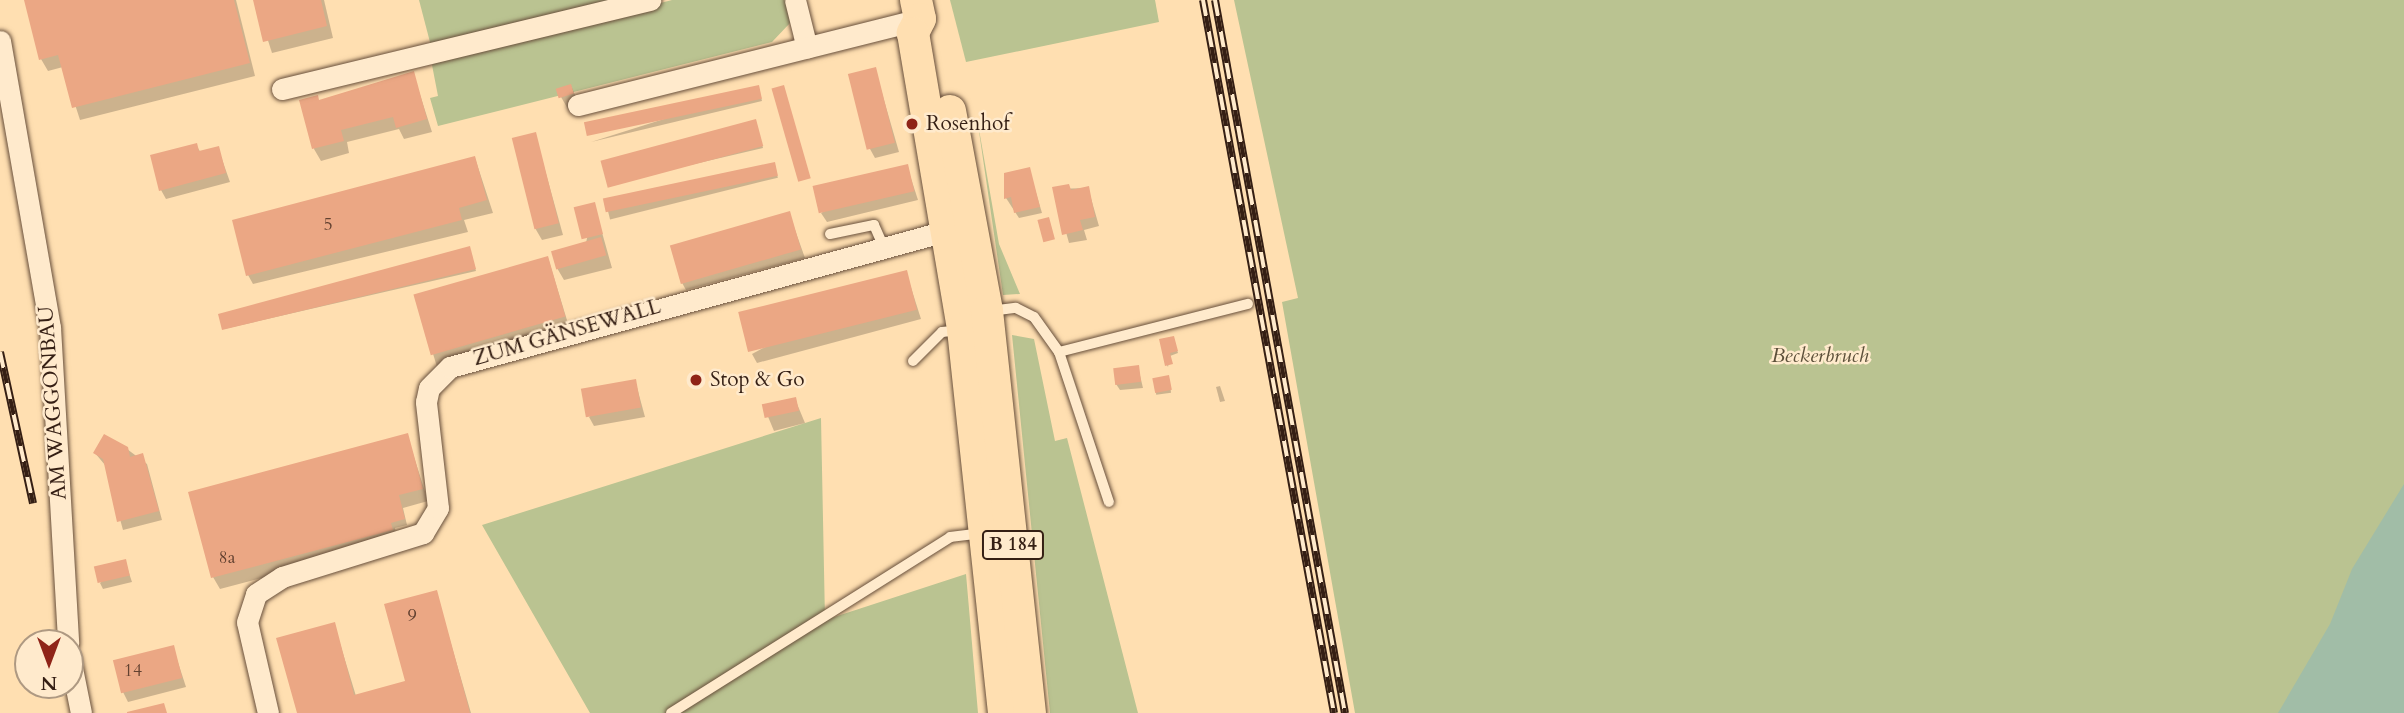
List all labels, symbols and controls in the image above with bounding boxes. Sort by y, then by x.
place label: Rosenhof [926,111,1010,137]
marker: Rosenhof [904,116,920,132]
house number: 5 [323,214,333,236]
street label: ZUM GÄNSEWALL [470,294,664,372]
street label: AM WAGGONBAU [34,305,72,501]
park label: Beckerbruch [1771,343,1869,369]
place label: Stop & Go [710,367,805,393]
marker: Stop & Go [688,372,704,388]
road number: B 184 [982,530,1044,560]
house number: 8a [219,547,235,569]
house number: 9 [407,605,417,627]
north arrow [14,629,84,699]
house number: 14 [124,660,142,682]
text: N [41,670,57,696]

